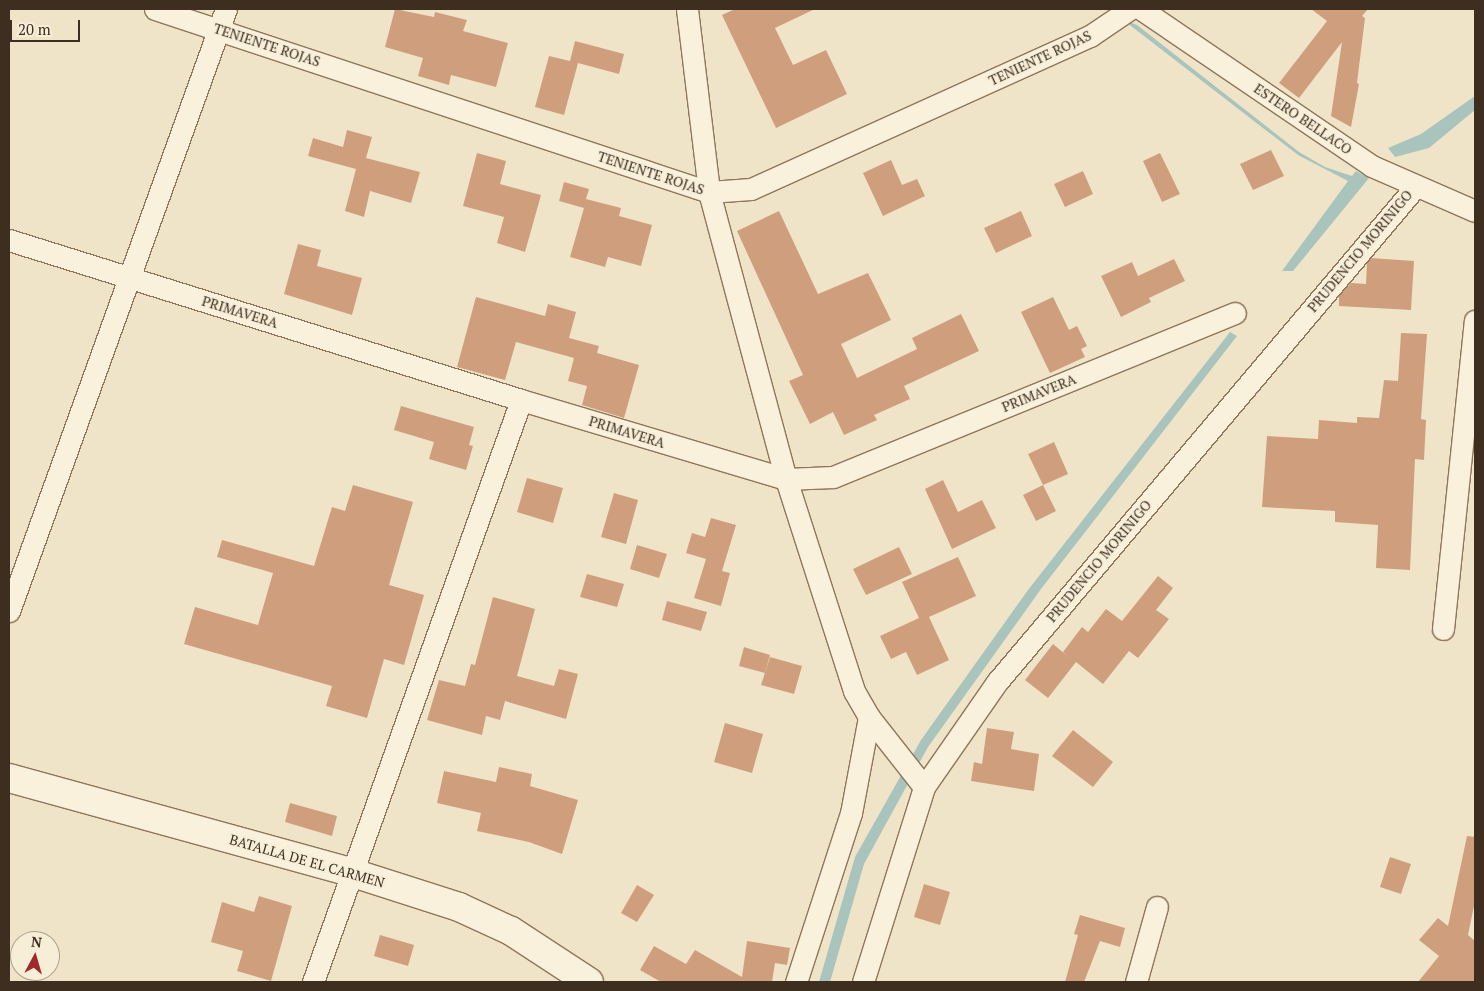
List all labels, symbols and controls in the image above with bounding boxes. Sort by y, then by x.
scale bar [12,10,82,42]
text: 20 m [18,19,51,39]
street label: TENIENTE ROJAS [211,20,323,70]
street label: TENIENTE ROJAS [986,27,1094,89]
street label: ESTERO BELLACO [1251,80,1355,158]
street label: TENIENTE ROJAS [595,148,707,198]
street label: PRUDENCIO MORINIGO [1304,187,1416,315]
street label: PRIMAVERA [200,292,280,332]
street label: PRIMAVERA [999,370,1079,416]
street label: PRIMAVERA [587,412,667,452]
street label: PRUDENCIO MORINIGO [1043,497,1155,625]
street label: BATALLA DE EL CARMEN [227,831,387,891]
north arrow [10,931,60,981]
text: N [30,932,43,952]

